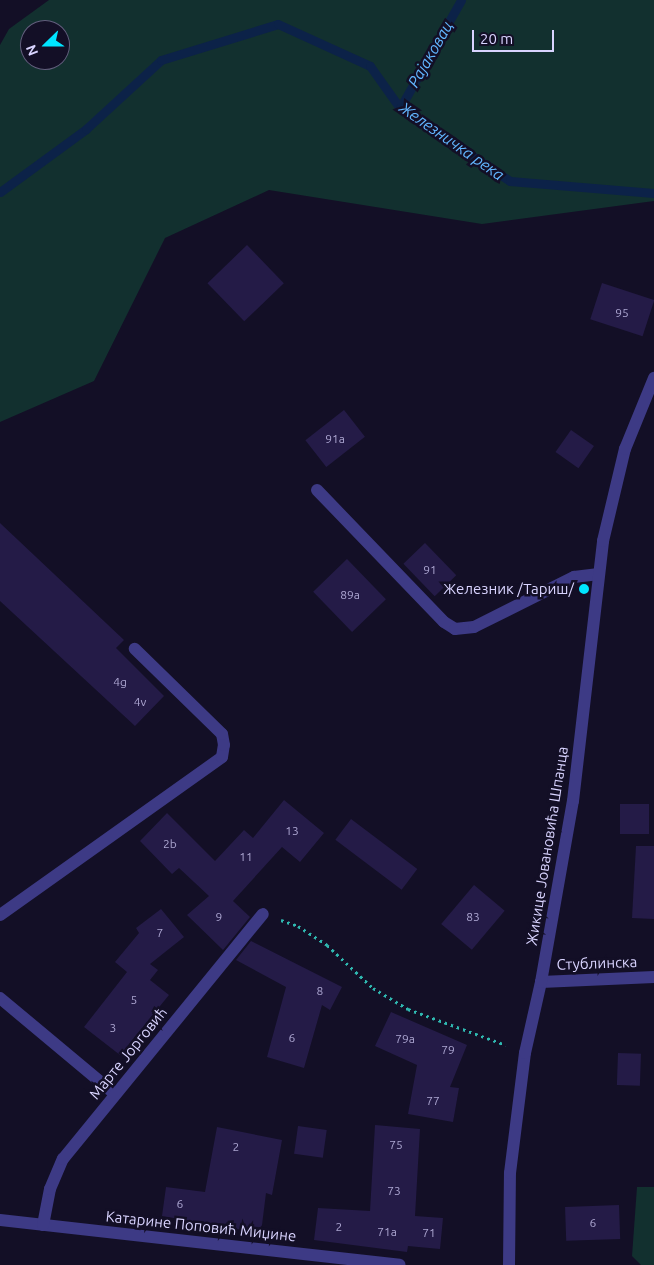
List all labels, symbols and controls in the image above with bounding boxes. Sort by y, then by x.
water label: Рајаковац [403,17,457,91]
north arrow [20,20,70,70]
scale bar [474,20,556,52]
text: 20 m [480,30,513,47]
text: N [23,42,41,58]
water label: Железничка река [396,98,508,184]
house number: 95 [615,306,629,320]
house number: 91a [325,432,345,446]
house number: 91 [423,563,437,577]
place label: Железник /Тариш/ [443,580,574,598]
marker: Железник /Тариш/ [578,583,590,595]
house number: 89a [340,588,360,602]
house number: 4g [113,675,127,689]
house number: 4v [134,695,146,709]
street label: Жикице Јовановића Шпанца [522,745,572,947]
house number: 13 [285,824,299,838]
house number: 2b [163,837,177,851]
house number: 11 [239,850,253,864]
house number: 9 [216,910,222,924]
house number: 83 [466,910,480,924]
house number: 7 [157,926,163,940]
street label: Стублинска [556,953,638,973]
house number: 8 [317,984,323,998]
house number: 5 [131,993,137,1007]
street label: Марте Јорговић [85,1003,171,1103]
house number: 3 [110,1021,116,1035]
house number: 6 [289,1031,295,1045]
house number: 79a [395,1032,415,1046]
house number: 79 [441,1043,455,1057]
house number: 77 [426,1094,440,1108]
house number: 75 [389,1138,403,1152]
house number: 2 [233,1140,239,1154]
house number: 73 [387,1184,401,1198]
house number: 6 [177,1197,183,1211]
street label: Катарине Поповић Миџине [105,1207,297,1245]
house number: 6 [590,1216,596,1230]
house number: 2 [336,1220,342,1234]
house number: 71a [377,1225,397,1239]
house number: 71 [422,1226,436,1240]

